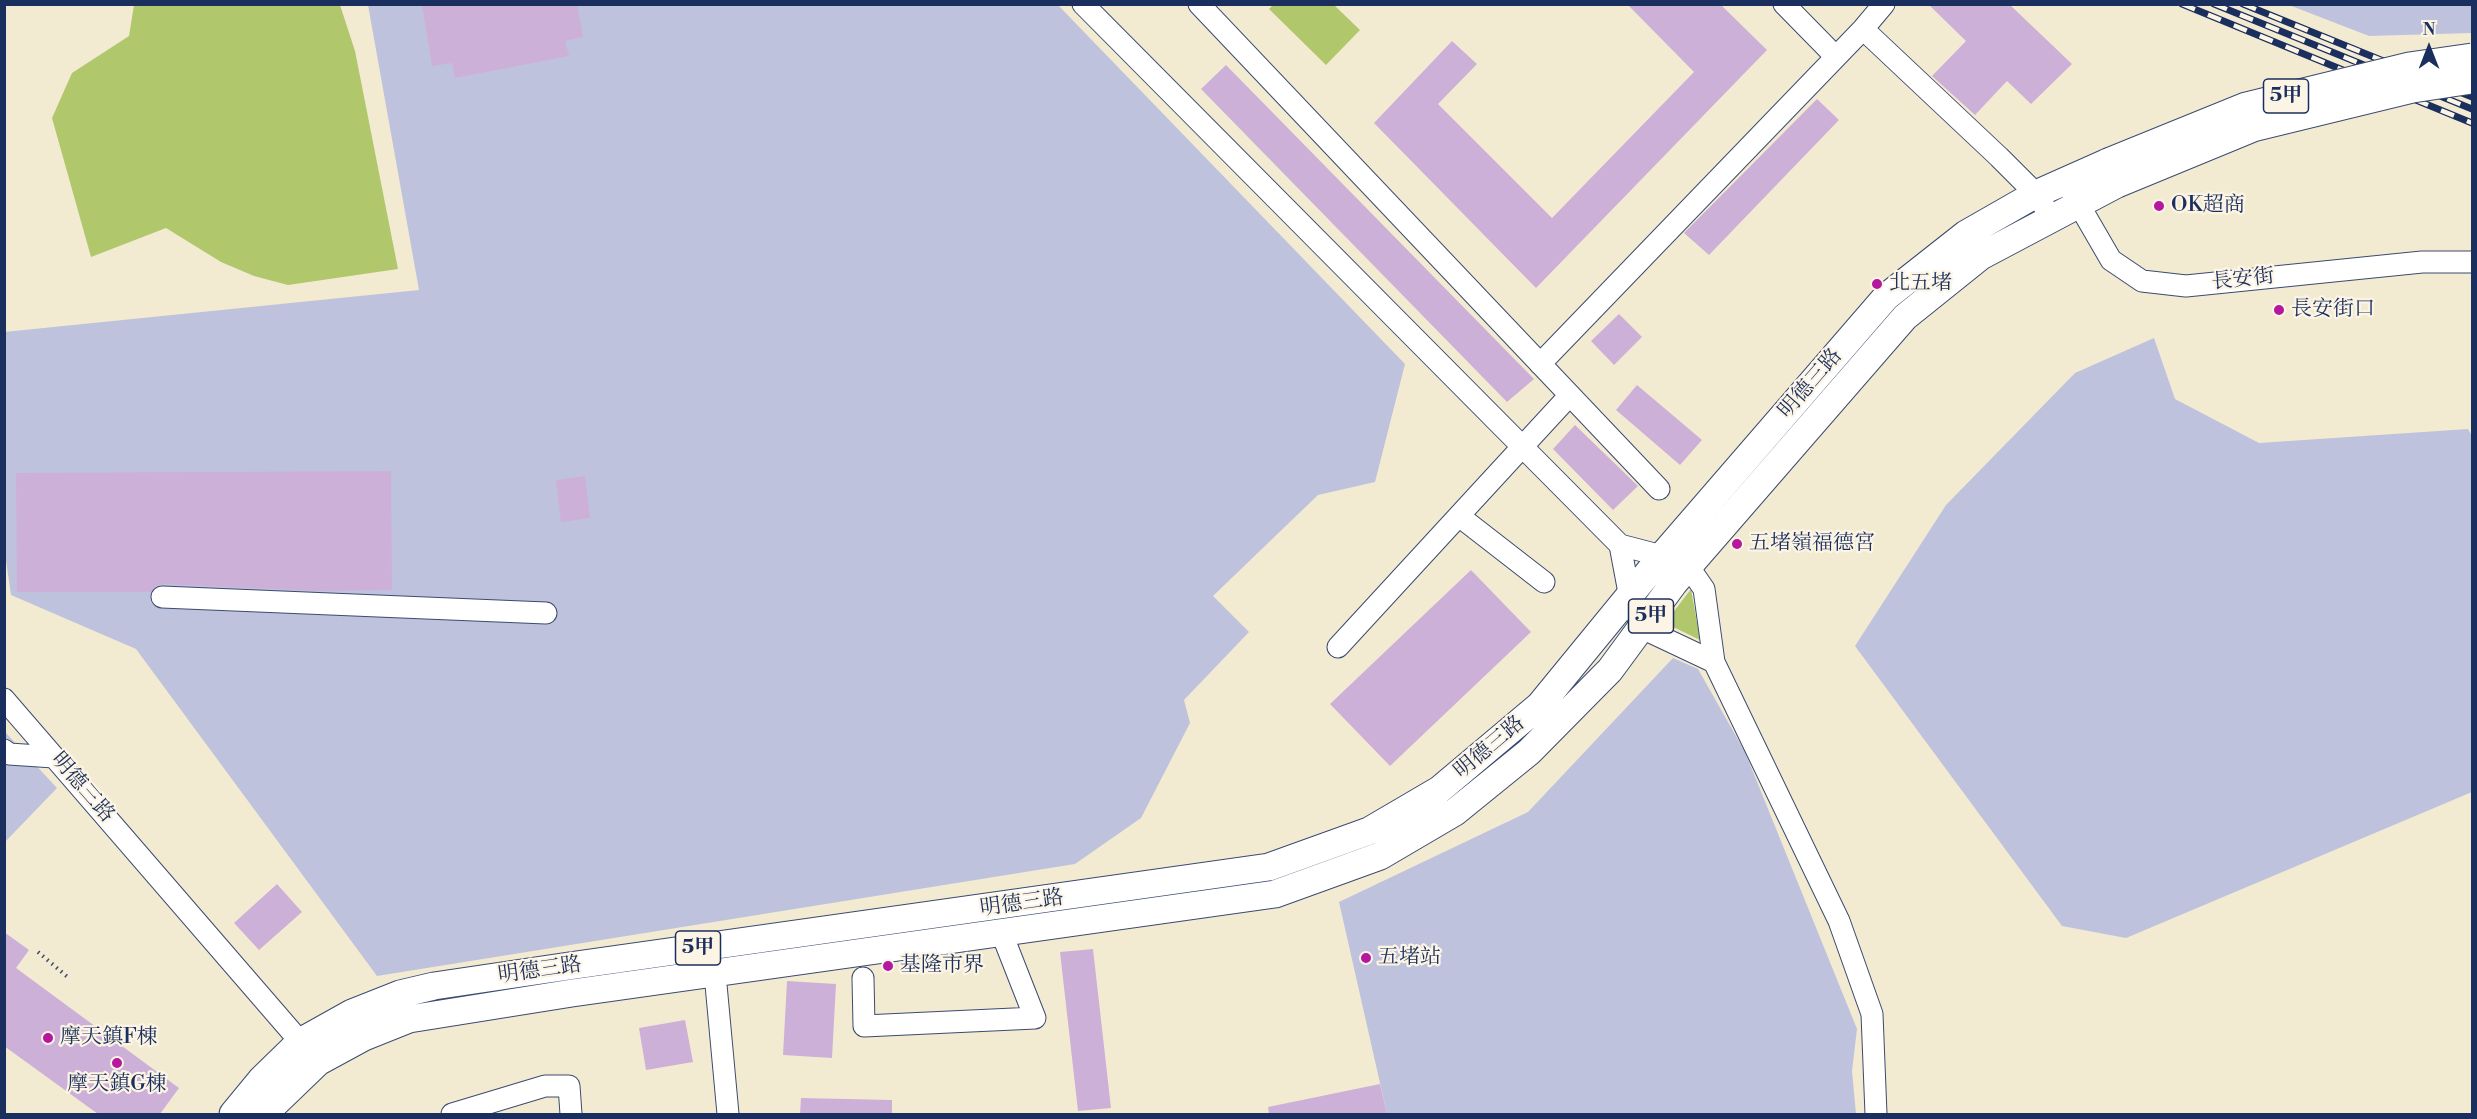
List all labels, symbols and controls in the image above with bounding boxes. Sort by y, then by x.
north arrow [2399,18,2459,78]
text: N [2423,20,2435,40]
road number: 5甲 [2264,79,2308,113]
place label: OK超商 [2171,193,2245,219]
marker: OK超商 [2152,199,2166,213]
street label: 長安街 [2210,264,2276,296]
place label: 北五堵 [1889,271,1952,297]
marker: 北五堵 [1870,277,1884,291]
place label: 長安街口 [2291,297,2375,323]
marker: 長安街口 [2272,303,2286,317]
street label: 明德三路 [1774,344,1848,424]
place label: 五堵嶺福德宮 [1749,531,1875,557]
marker: 五堵嶺福德宮 [1730,537,1744,551]
road number: 5甲 [1628,599,1674,633]
street label: 明德三路 [1450,711,1530,785]
street label: 明德三路 [45,748,119,828]
street label: 明德三路 [979,886,1065,922]
road number: 5甲 [676,931,720,965]
place label: 五堵站 [1378,945,1441,971]
marker: 五堵站 [1359,951,1373,965]
street label: 明德三路 [497,953,583,989]
place label: 基隆市界 [900,953,984,979]
marker: 基隆市界 [881,959,895,973]
place label: 摩天鎮F棟 [60,1025,158,1051]
marker: 摩天鎮F棟 [41,1031,55,1045]
marker: 摩天鎮G棟 [110,1056,124,1070]
place label: 摩天鎮G棟 [67,1072,167,1098]

